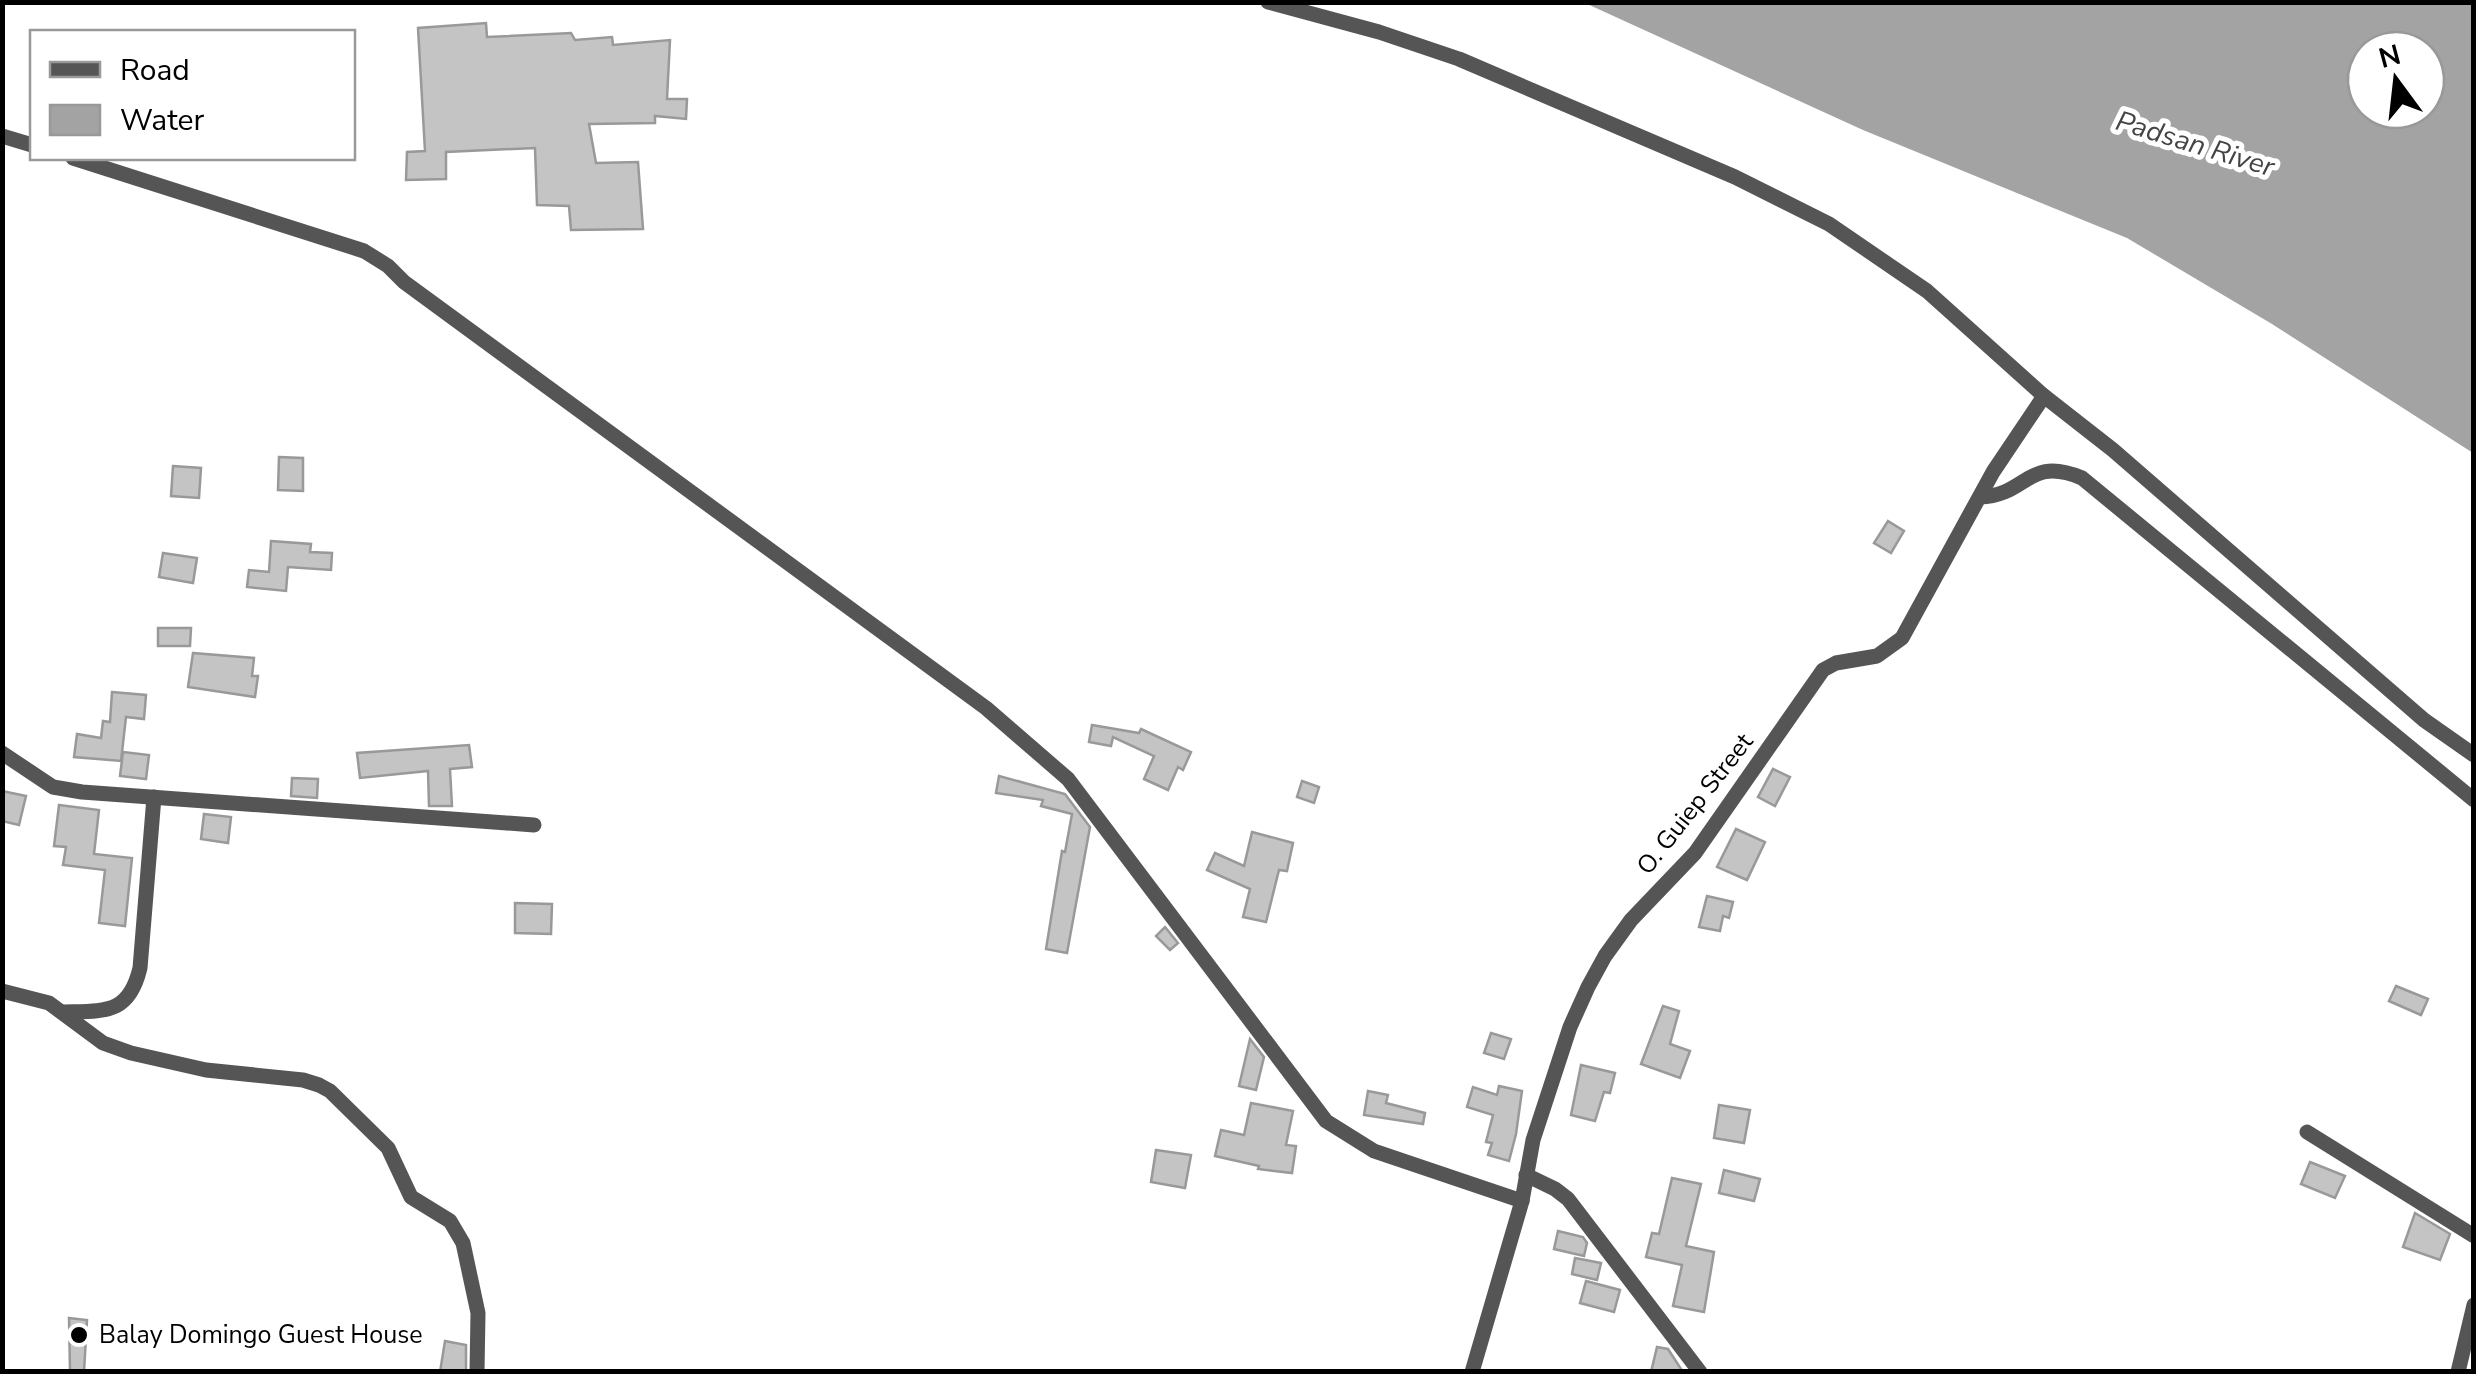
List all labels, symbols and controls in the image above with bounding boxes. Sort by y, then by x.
legend [30,30,355,160]
north arrow [2346,30,2446,130]
text: N [2375,36,2405,78]
text: Road [120,50,190,91]
text: Water [120,100,205,141]
water label: Padsan River [2111,102,2280,186]
street label: O. Guiep Street [1629,726,1761,882]
place label: Balay Domingo Guest House [99,1318,423,1352]
marker: Balay Domingo Guest House [68,1324,90,1346]

